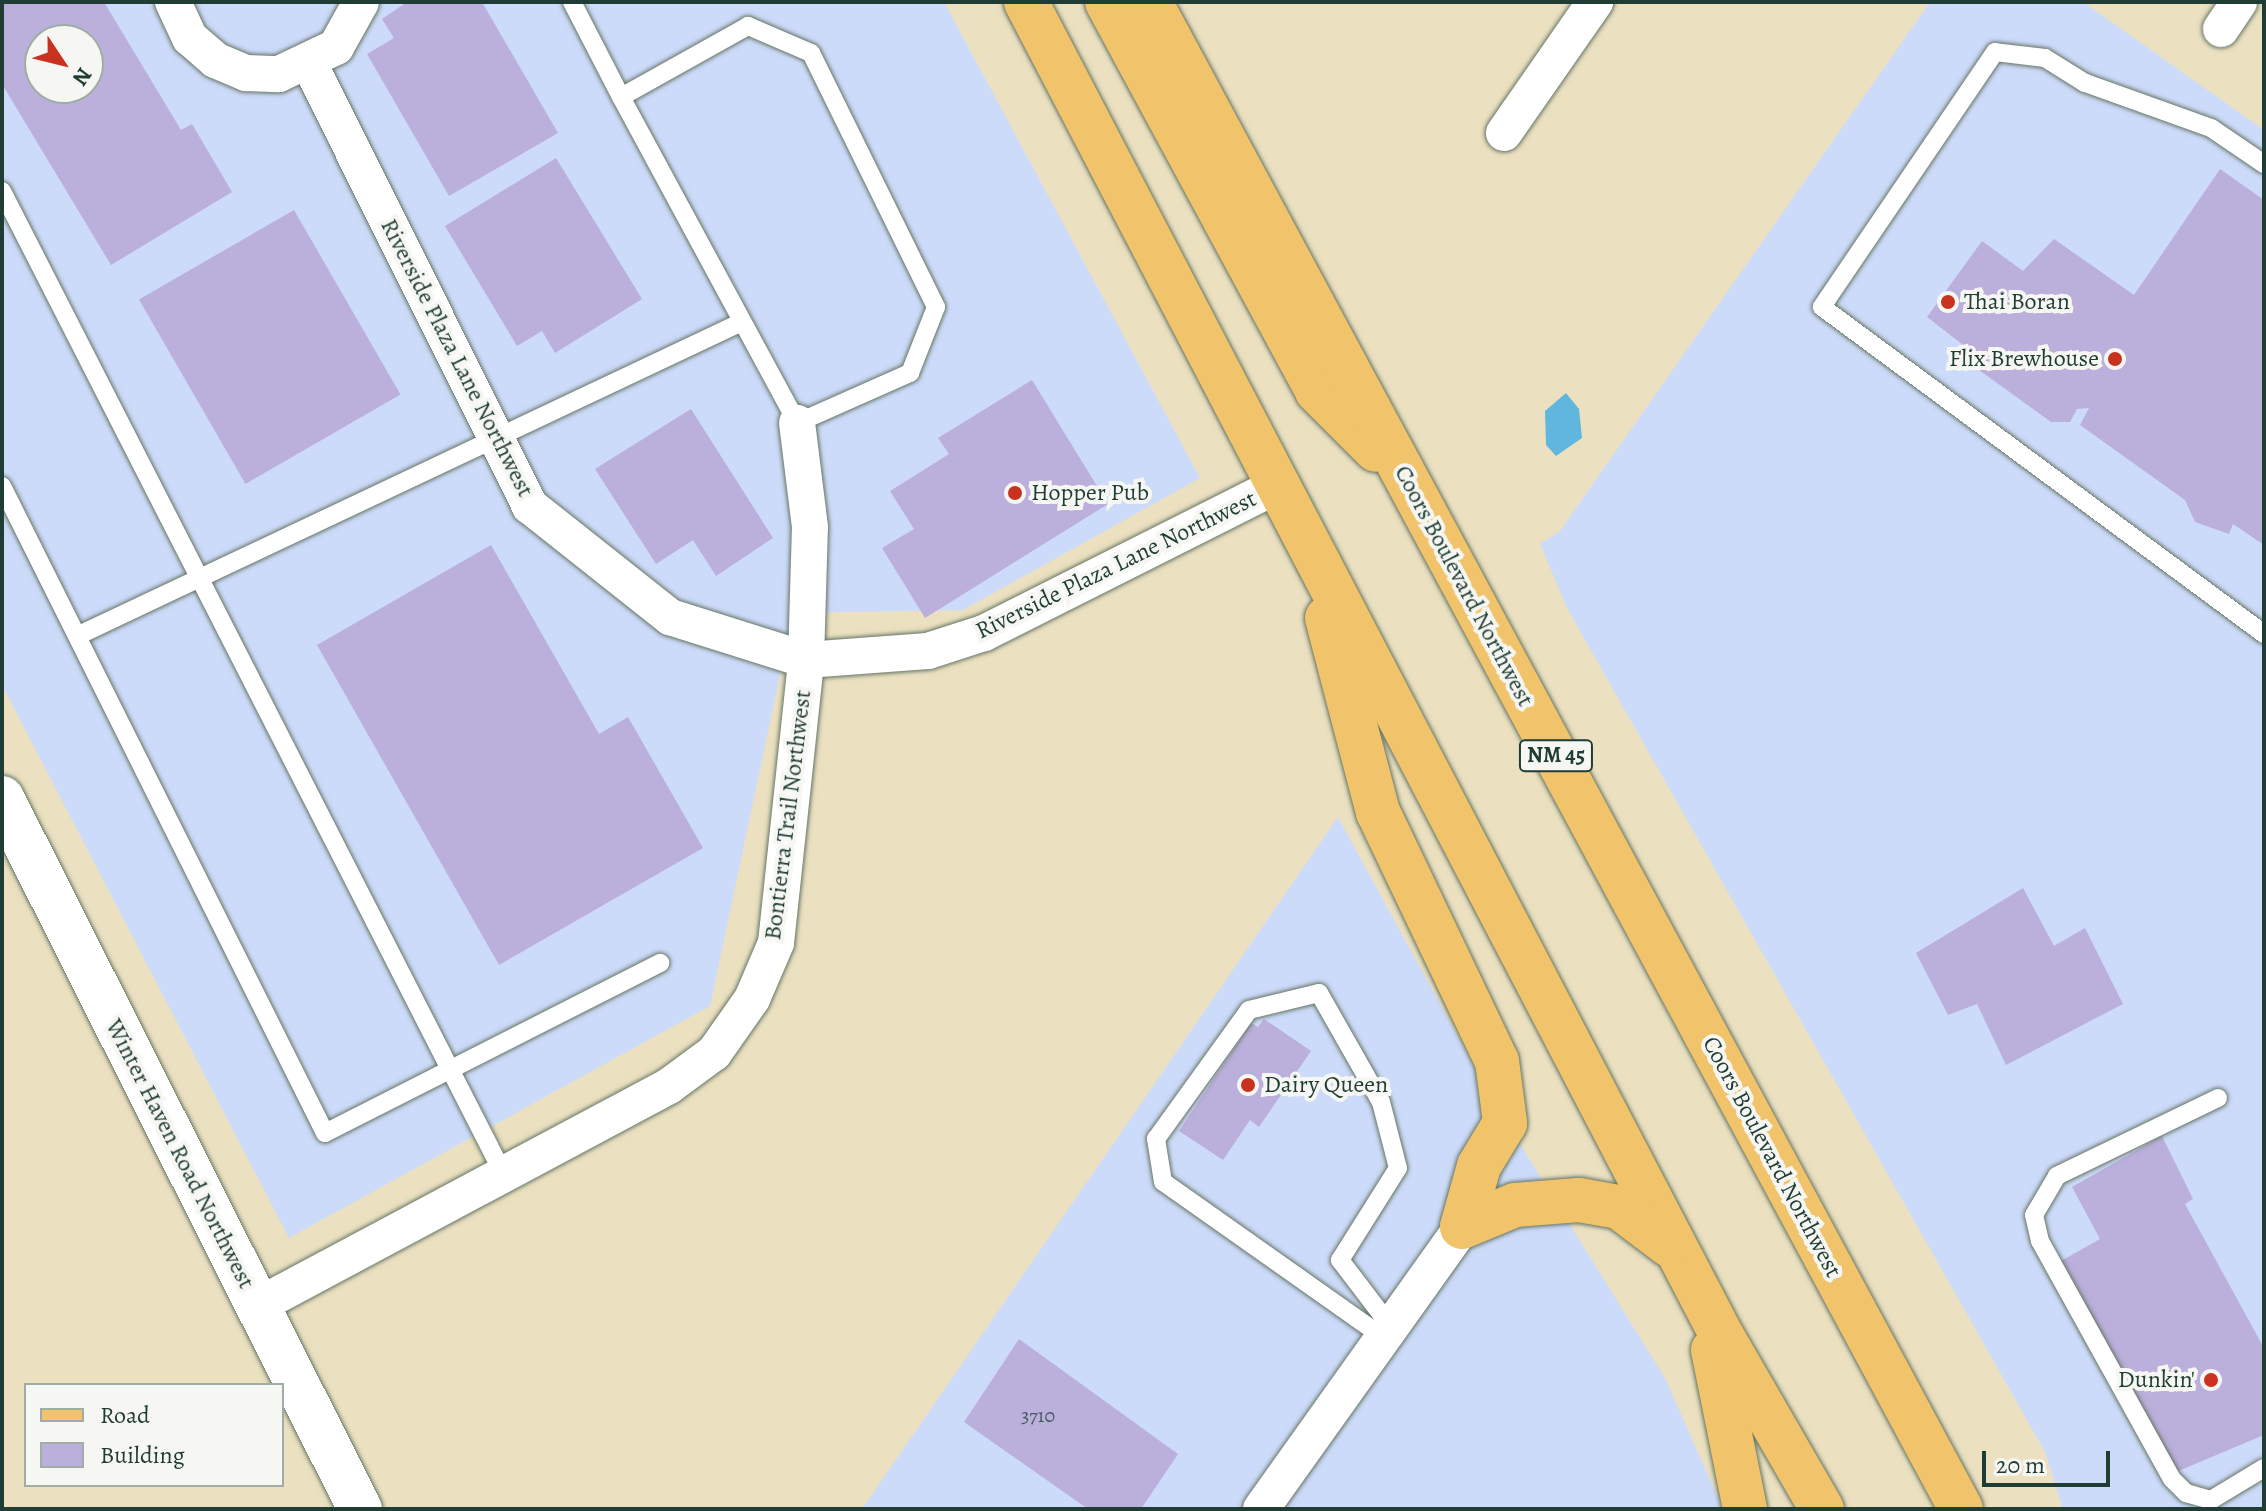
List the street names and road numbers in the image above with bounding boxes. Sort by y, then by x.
street label: Riverside Plaza Lane Northwest [374,214,540,502]
street label: Coors Boulevard Northwest [1388,461,1540,711]
street label: Riverside Plaza Lane Northwest [971,484,1261,646]
street label: Bontierra Trail Northwest [758,688,818,942]
road number: NM 45 [1518,738,1594,774]
street label: Winter Haven Road Northwest [99,1014,261,1294]
street label: Coors Boulevard Northwest [1696,1032,1848,1282]

